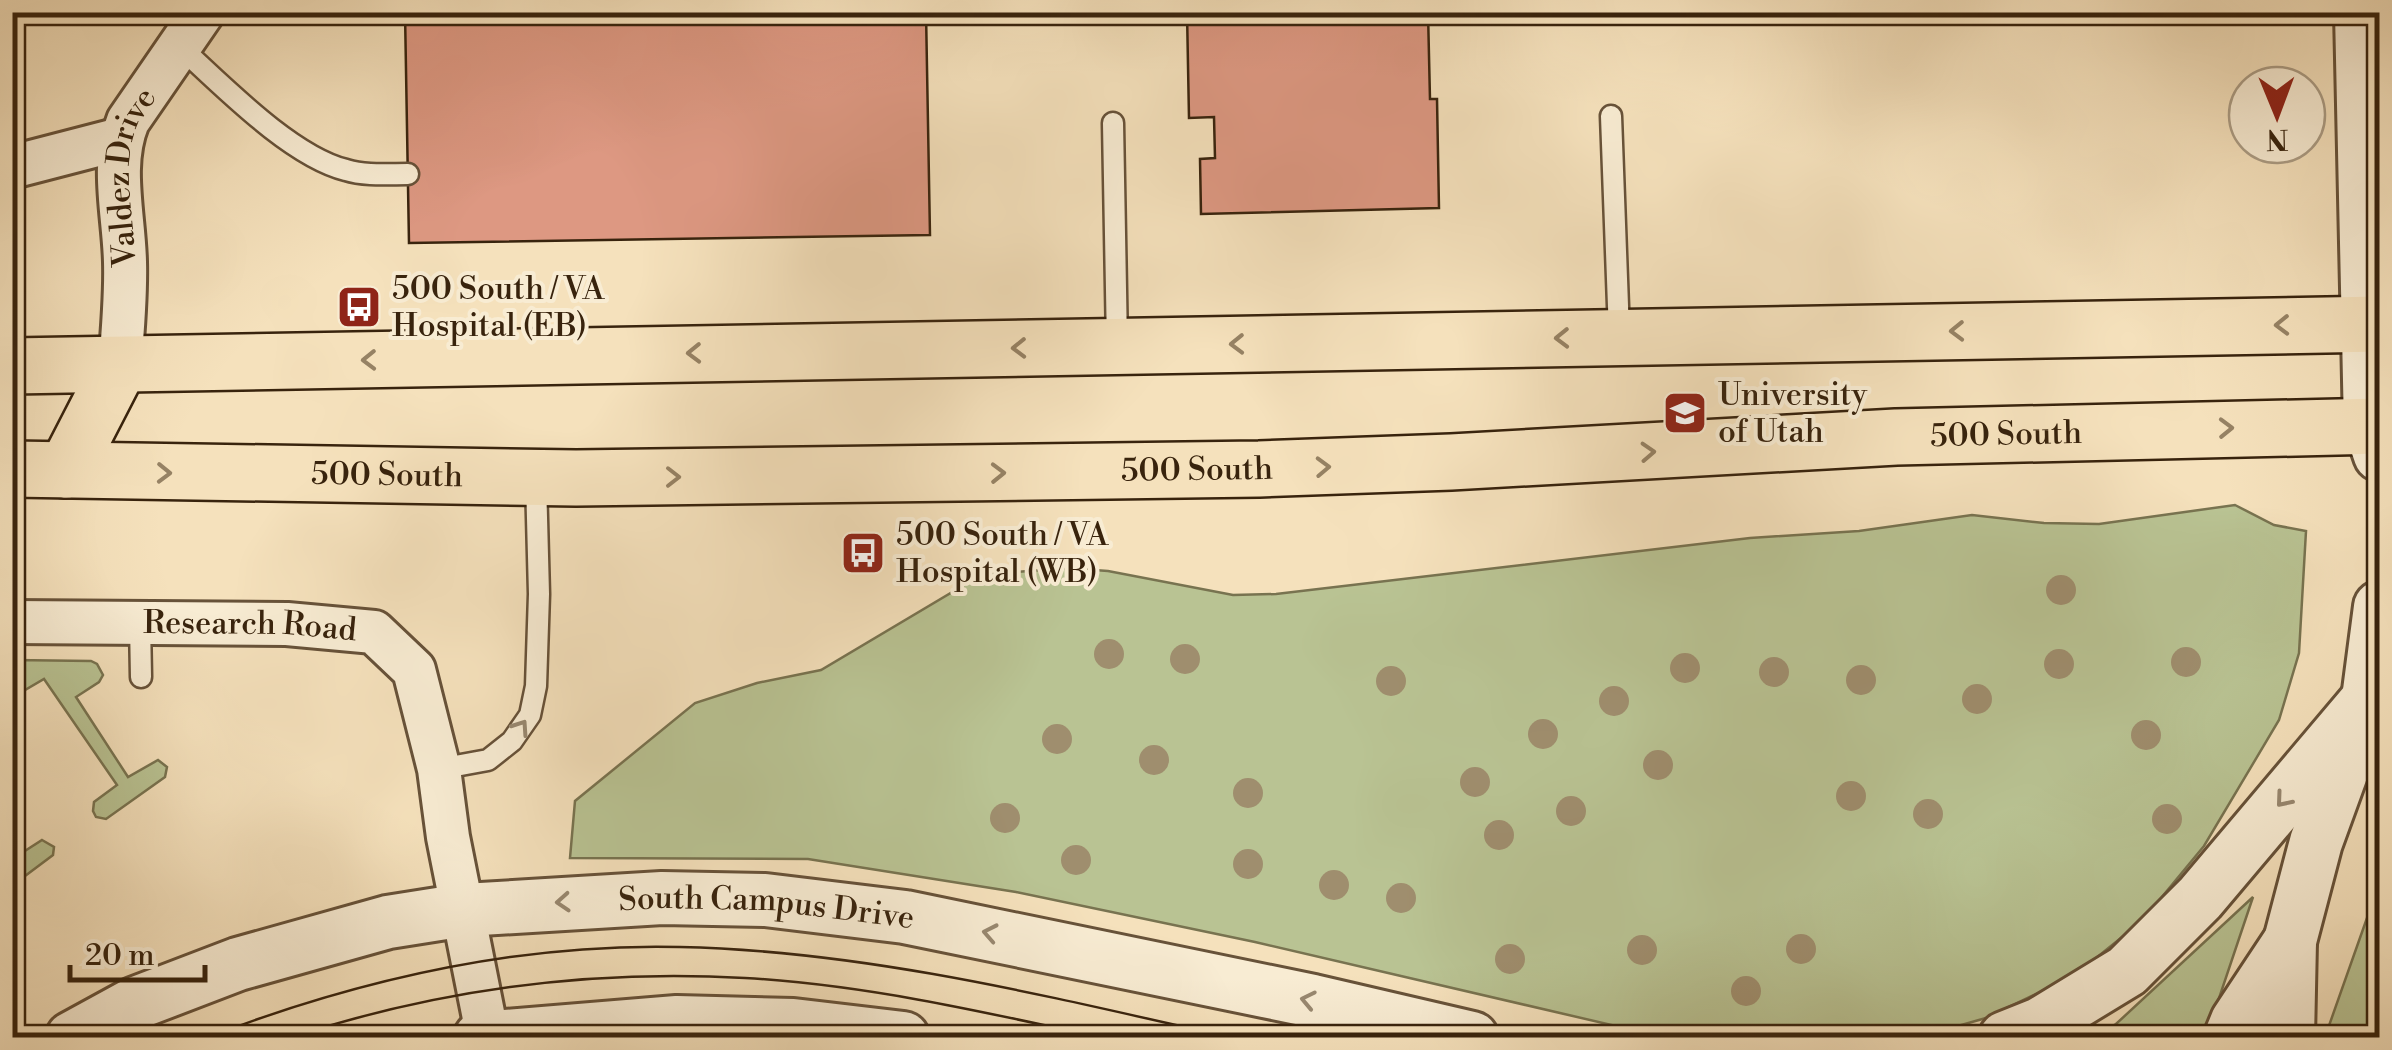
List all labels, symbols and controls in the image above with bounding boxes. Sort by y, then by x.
north arrow [2227,65,2327,165]
street label: Valdez Drive [99,80,165,269]
text: N [2266,121,2289,156]
place label: 500 South / VA Hospital (EB) [392,269,606,346]
bus stop icon: 500 South / VA Hospital (EB) [336,284,382,330]
one-way arrow [2274,314,2290,336]
one-way arrow [1949,320,1965,341]
one-way arrow [1554,327,1570,349]
one-way arrow [1229,334,1245,355]
one-way arrow [1011,337,1026,359]
one-way arrow [686,343,702,364]
one-way arrow [361,349,377,370]
place label: University of Utah [1718,375,1867,452]
school or university icon: University of Utah [1662,390,1708,436]
street label: 500 South [1930,413,2082,456]
one-way arrow [2218,417,2234,439]
one-way arrow [1640,442,1656,463]
street label: 500 South [1121,449,1274,491]
street label: 500 South [311,454,463,496]
one-way arrow [1316,457,1332,478]
one-way arrow [156,462,172,483]
one-way arrow [991,463,1007,484]
one-way arrow [666,466,682,488]
place label: 500 South / VA Hospital (WB) [896,515,1110,592]
bus stop icon: 500 South / VA Hospital (WB) [840,530,886,576]
street label: Research Road [143,603,358,650]
one-way arrow [509,719,527,738]
one-way arrow [2277,789,2295,807]
street label: South Campus Drive [617,878,918,938]
one-way arrow [555,891,571,913]
scale bar [70,920,205,982]
one-way arrow [982,923,999,944]
text: 20 m [85,937,154,975]
one-way arrow [1300,990,1317,1011]

